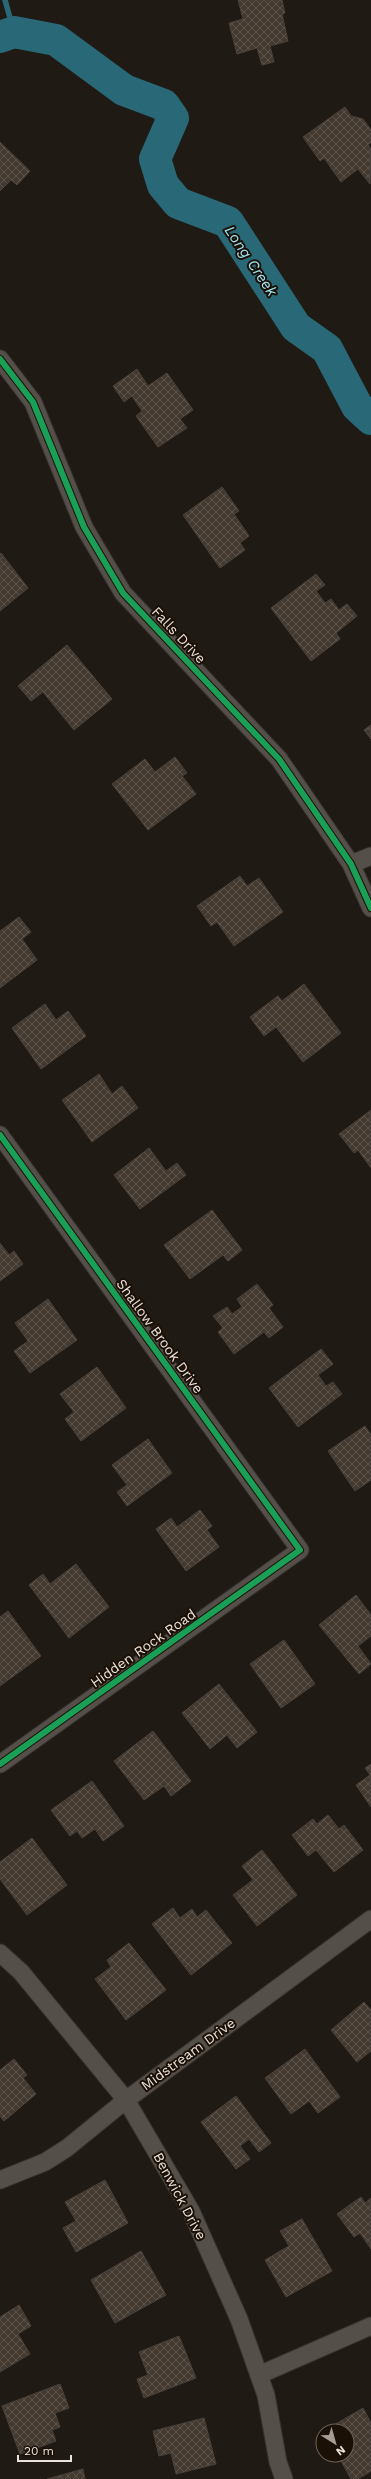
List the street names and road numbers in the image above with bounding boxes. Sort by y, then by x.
street label: Falls Drive [149,603,209,667]
street label: Shallow Brook Drive [113,1276,207,1396]
street label: Hidden Rock Road [87,1606,199,1690]
street label: Midstream Drive [138,2015,238,2093]
street label: Benwick Drive [150,2150,210,2242]

